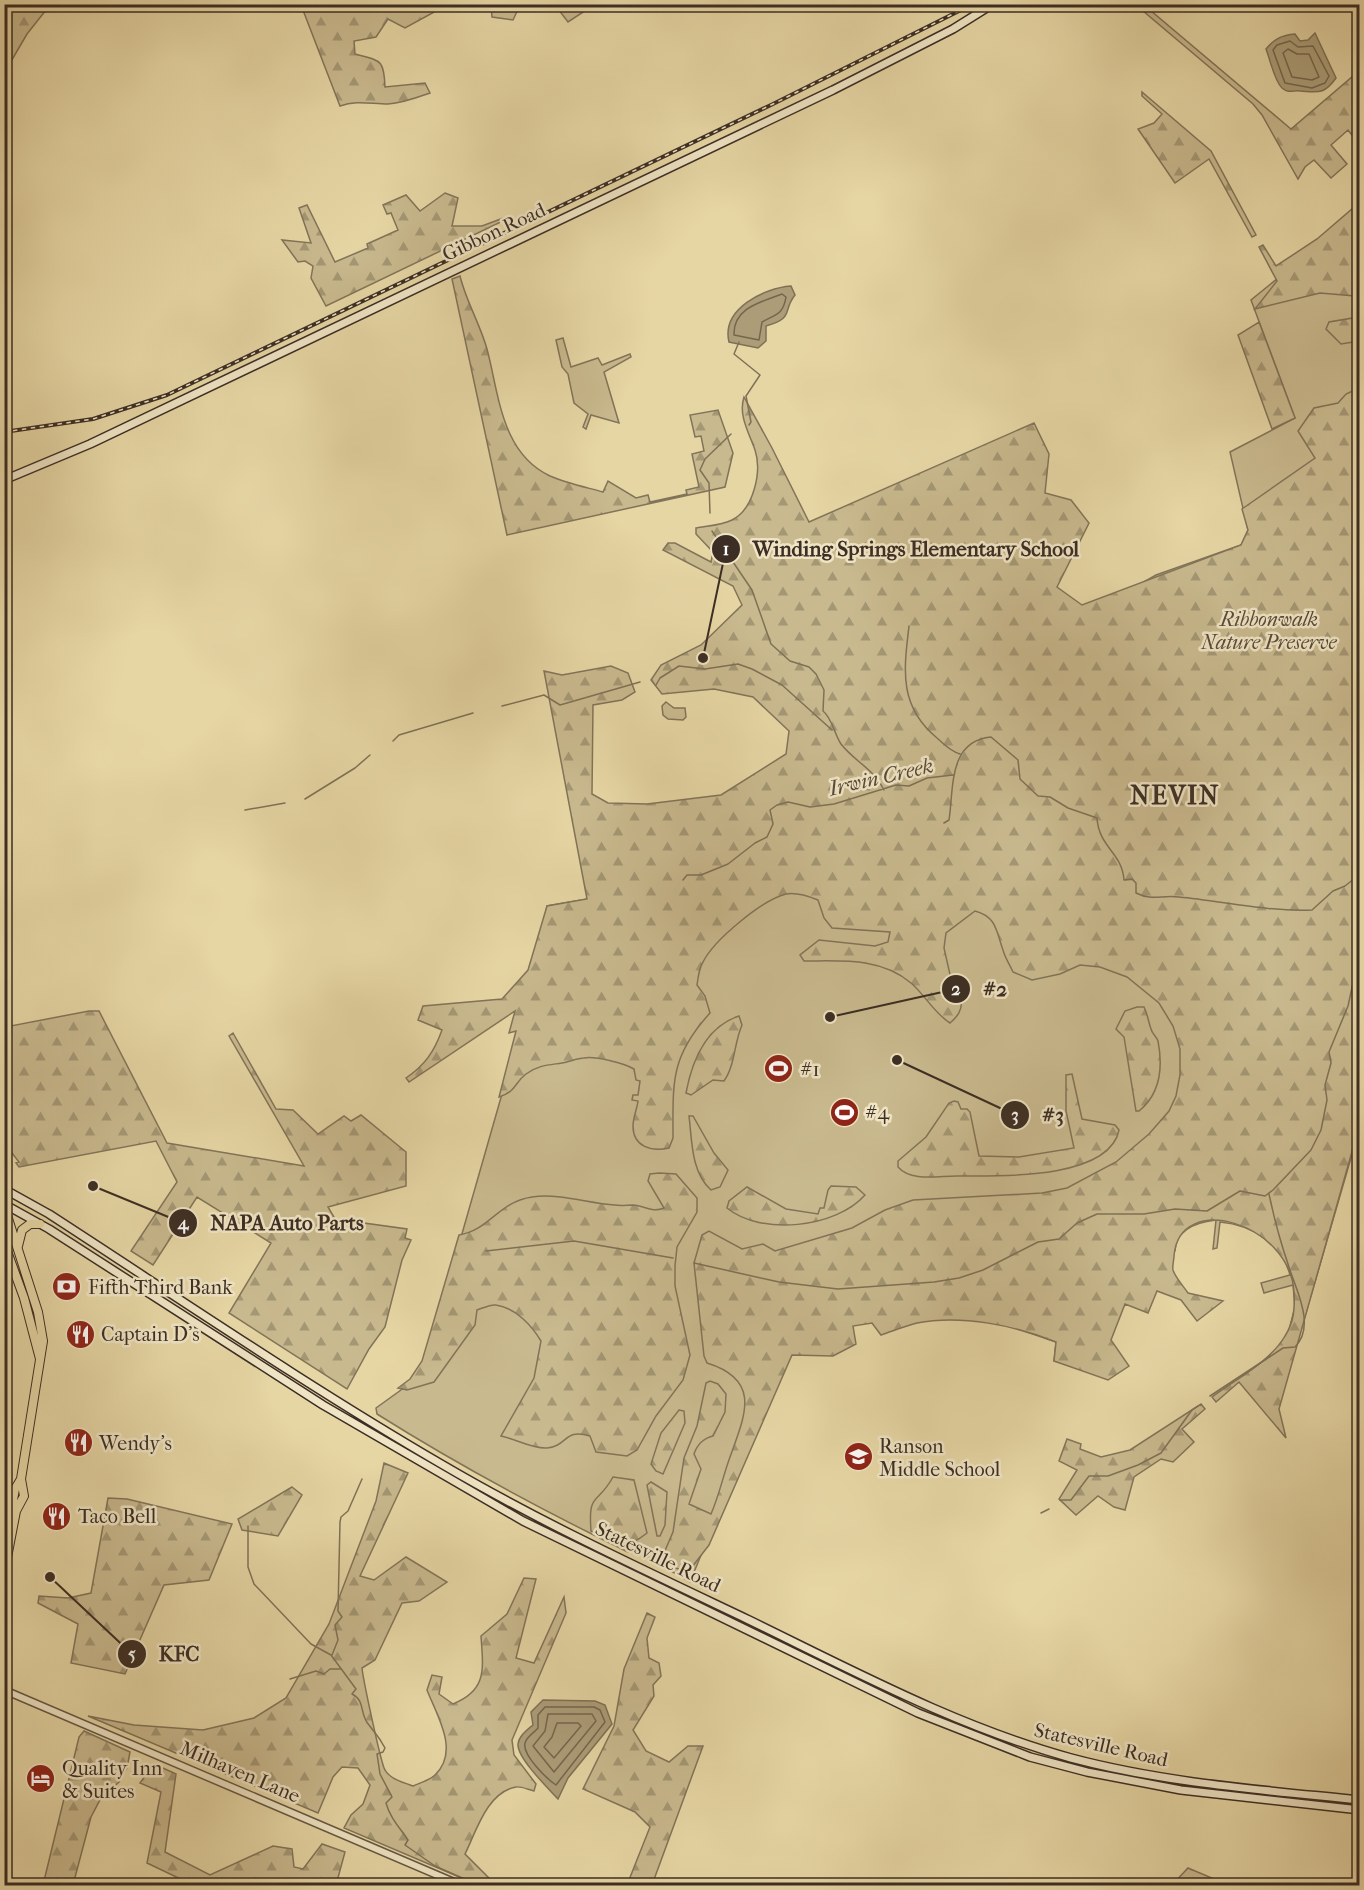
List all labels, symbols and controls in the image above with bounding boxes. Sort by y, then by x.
street label: Gibbon Road [439,198,550,266]
callout: Winding Springs Elementary School [711,529,1091,568]
text: Winding Springs Elementary School [752,537,1079,561]
text: 1 [723,539,729,560]
park label: Ribbonwalk Nature Preserve [1200,608,1338,654]
water label: Irwin Creek [825,753,936,801]
district label: NEVIN [1130,780,1220,811]
callout: #2 [941,970,1019,1009]
text: #2 [983,977,1007,1001]
text: 2 [951,979,961,1000]
sports icon: #1 [763,1053,795,1085]
place label: #1 [800,1058,820,1081]
callout: #3 [1000,1095,1076,1134]
sports icon: #4 [828,1096,860,1128]
place label: #4 [865,1101,891,1124]
text: #3 [1042,1103,1064,1127]
text: 3 [1011,1105,1019,1126]
callout: NAPA Auto Parts [168,1203,376,1242]
text: NAPA Auto Parts [210,1211,364,1235]
text: 4 [177,1213,190,1234]
bank icon: Fifth Third Bank [51,1271,83,1303]
place label: Fifth Third Bank [88,1276,233,1299]
restaurant icon: Captain D's [64,1318,96,1350]
place label: Captain D's [101,1323,200,1346]
restaurant icon: Wendy's [62,1427,94,1459]
place label: Wendy's [98,1432,172,1455]
place label: Ranson Middle School [879,1435,1001,1481]
school or university icon: Ranson Middle School [842,1441,874,1473]
restaurant icon: Taco Bell [41,1500,73,1532]
place label: Taco Bell [78,1505,157,1528]
street label: Statesville Road [592,1517,725,1598]
callout: KFC [117,1634,211,1673]
text: KFC [159,1642,199,1666]
text: 5 [128,1644,136,1665]
street label: Statesville Road [1032,1718,1171,1772]
street label: Milhaven Lane [177,1736,304,1808]
place label: Quality Inn & Suites [62,1757,163,1803]
hotel icon: Quality Inn & Suites [25,1763,57,1795]

